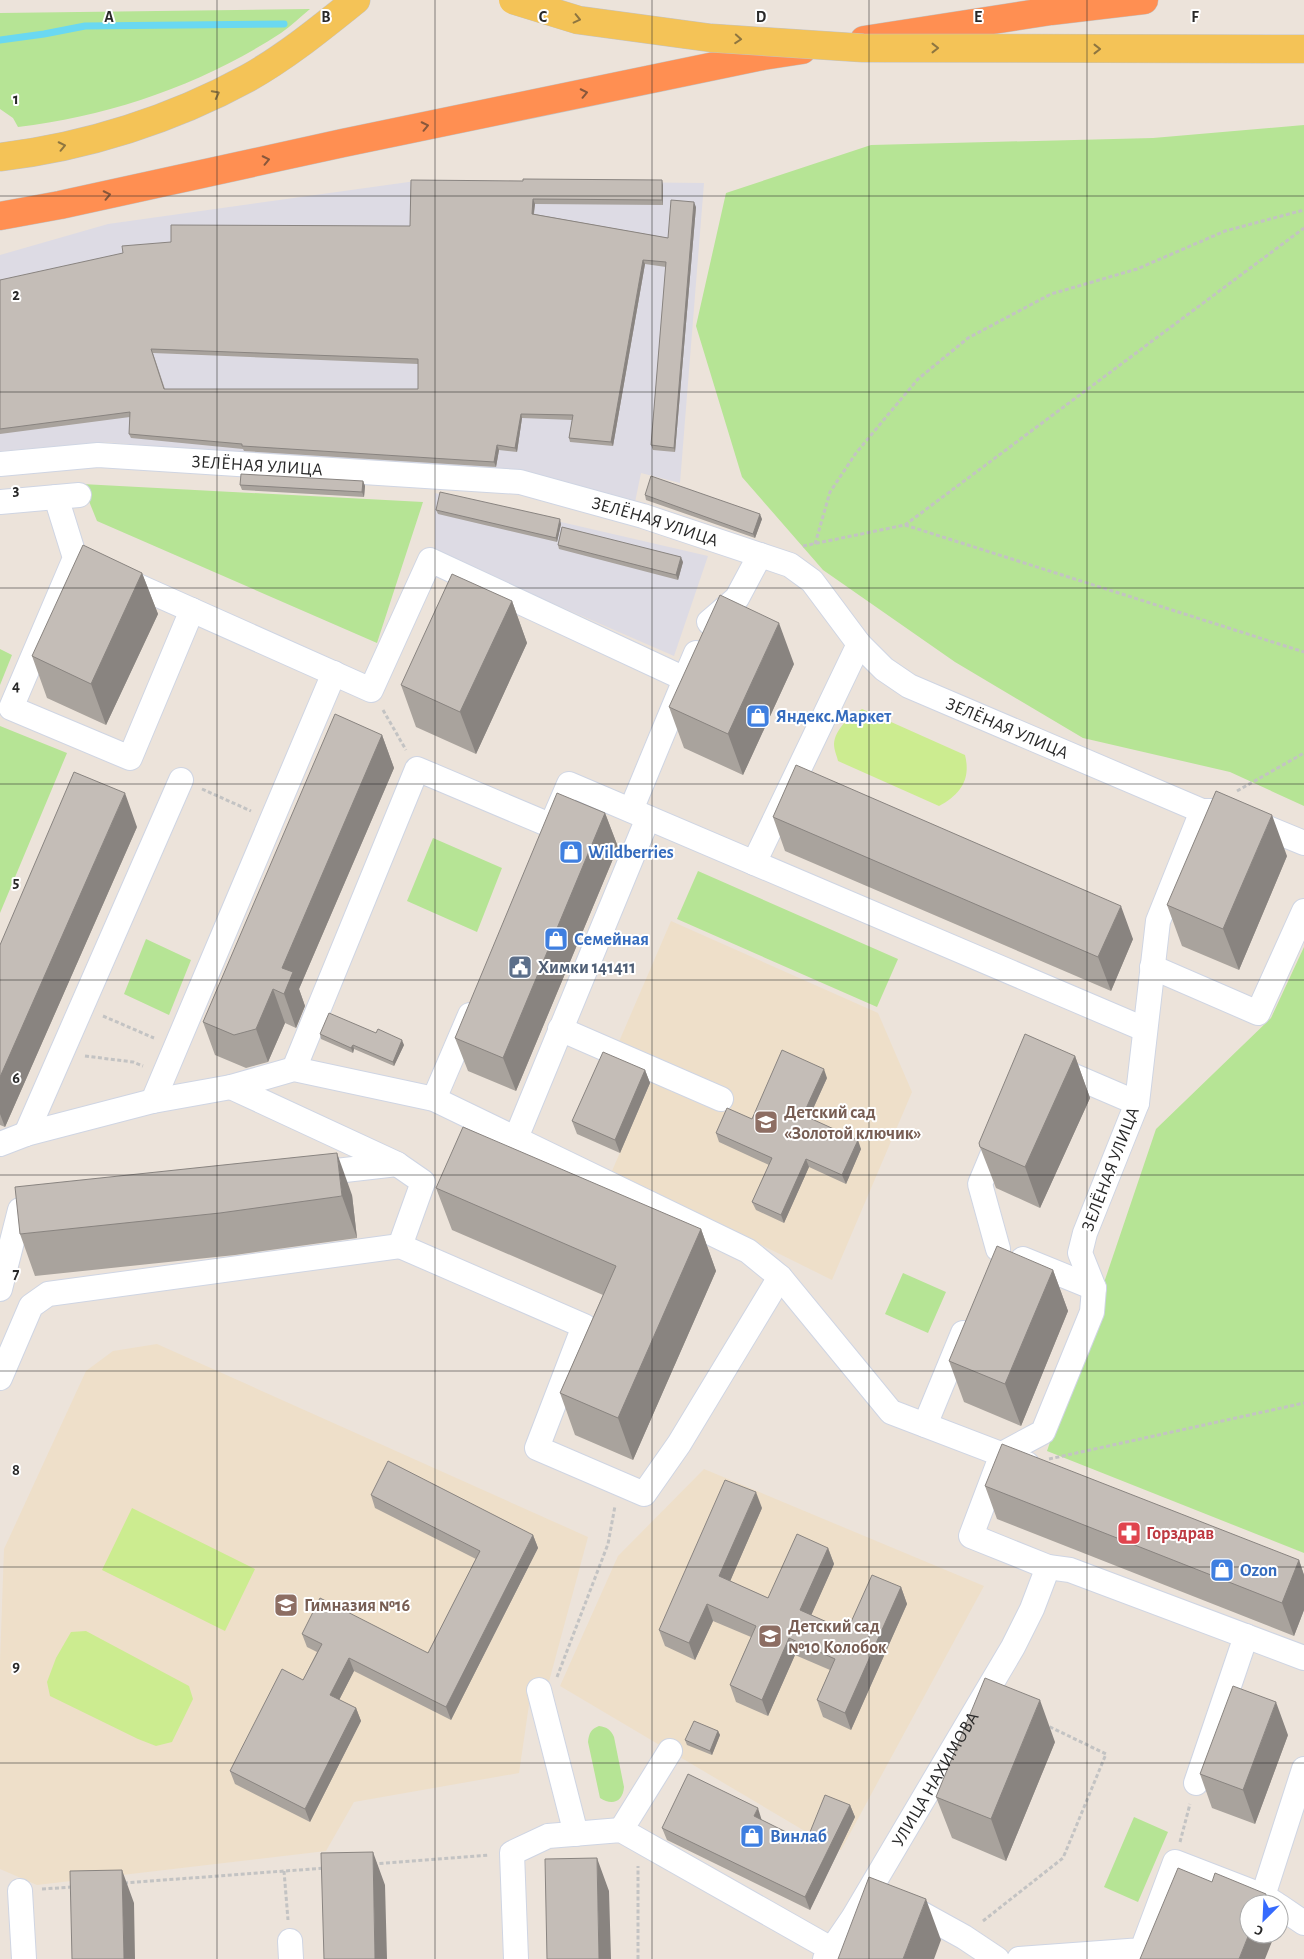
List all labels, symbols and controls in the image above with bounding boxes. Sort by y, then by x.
text: A [104,9,114,25]
text: B [321,9,331,25]
text: C [539,9,548,25]
text: D [756,9,767,25]
text: E [974,9,982,25]
text: F [1191,9,1199,25]
one-way arrow [572,13,581,24]
one-way arrow [734,34,742,45]
one-way arrow [932,43,939,53]
one-way arrow [1094,44,1102,54]
one-way arrow [580,88,588,99]
one-way arrow [211,90,220,100]
text: 1 [13,91,19,107]
one-way arrow [420,121,429,132]
one-way arrow [58,141,67,152]
one-way arrow [262,155,270,166]
one-way arrow [103,190,112,201]
text: 2 [12,287,20,303]
street label: ЗЕЛЁНАЯ УЛИЦА [191,453,324,479]
text: 3 [13,482,20,498]
street label: ЗЕЛЁНАЯ УЛИЦА [590,494,721,551]
text: 4 [12,678,20,694]
street label: ЗЕЛЁНАЯ УЛИЦА [943,695,1071,763]
shop icon: Яндекс.Маркет [745,703,771,729]
place label: Яндекс.Маркет [776,708,892,726]
shop icon: Wildberries [558,839,584,865]
place label: Wildberries [588,844,674,862]
text: 5 [13,874,20,890]
shop icon: Семейная [543,926,569,952]
place label: Семейная [574,931,649,949]
public building icon: Химки 141411 [507,954,533,980]
place label: Химки 141411 [538,959,636,977]
text: 6 [12,1070,20,1086]
place label: Детский сад «Золотой ключик» [784,1104,921,1143]
street label: ЗЕЛЁНАЯ УЛИЦА [1077,1104,1143,1234]
school or university icon: Детский сад «Золотой ключик» [753,1109,779,1135]
text: 7 [13,1266,20,1282]
text: 8 [12,1462,20,1478]
pharmacy icon: Горздрав [1116,1520,1142,1546]
place label: Горздрав [1146,1525,1214,1543]
shop icon: Ozon [1209,1557,1235,1583]
place label: Ozon [1240,1562,1277,1580]
school or university icon: Гимназия №16 [273,1592,299,1618]
place label: Гимназия №16 [304,1597,411,1615]
place label: Детский сад №10 Колобок [788,1618,887,1657]
school or university icon: Детский сад №10 Колобок [757,1623,783,1649]
text: 9 [12,1658,20,1674]
street label: УЛИЦА НАХИМОВА [889,1709,983,1850]
shop icon: Винлаб [739,1823,765,1849]
place label: Винлаб [770,1828,827,1846]
north arrow [1239,1894,1289,1944]
text: С [1253,1922,1266,1938]

